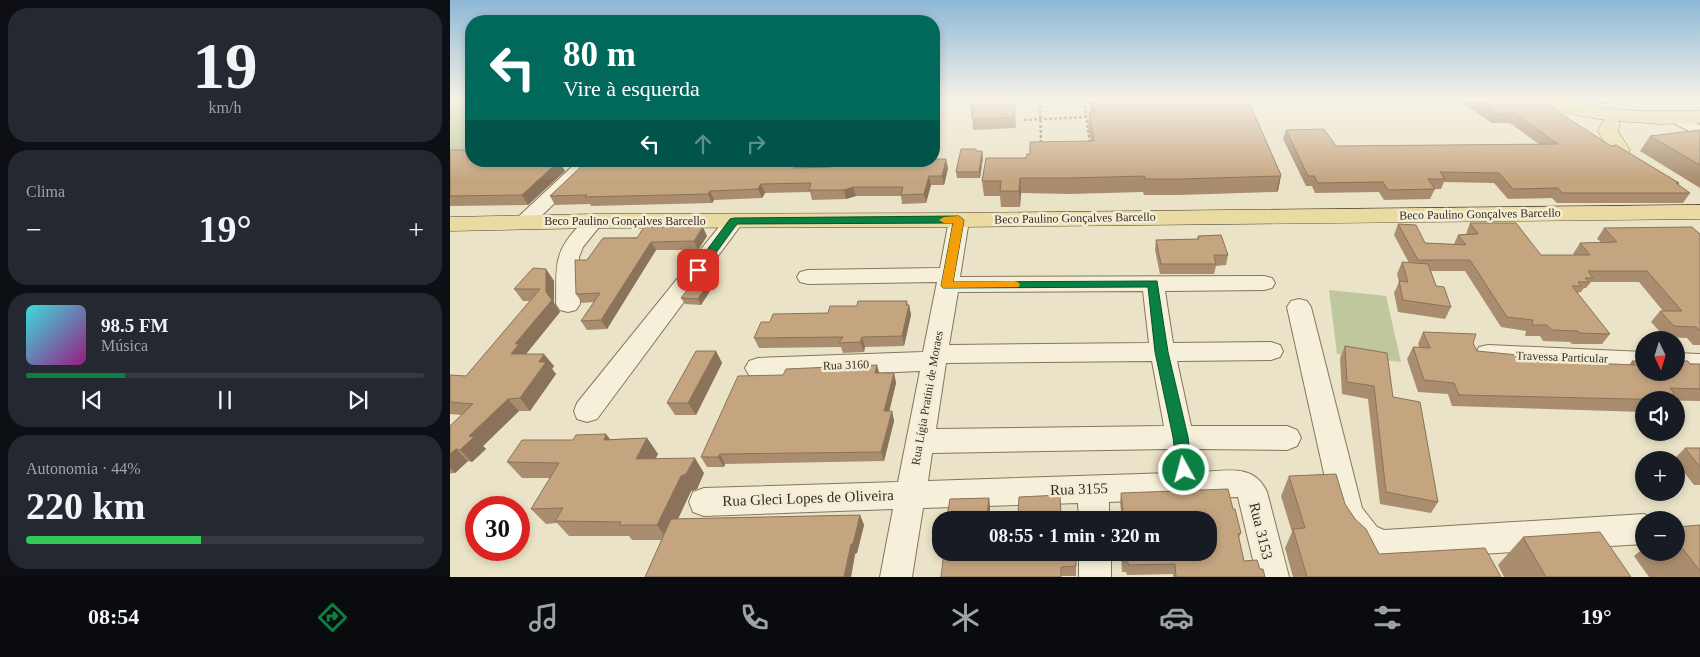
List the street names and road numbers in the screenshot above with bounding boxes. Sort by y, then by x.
street label: Beco Paulino Gonçalves Barcello [1399,206,1561,222]
street label: Beco Paulino Gonçalves Barcello [994,210,1156,226]
street label: Beco Paulino Gonçalves Barcello [544,214,706,228]
street label: Rua Lígia Pratini de Moraes [908,330,946,466]
street label: Travessa Particular [1516,348,1608,366]
street label: Rua 3160 [823,357,869,373]
street label: Rua 3155 [1050,480,1108,498]
street label: Rua Gleci Lopes de Oliveira [722,487,894,509]
street label: Rua 3153 [1246,501,1276,561]

